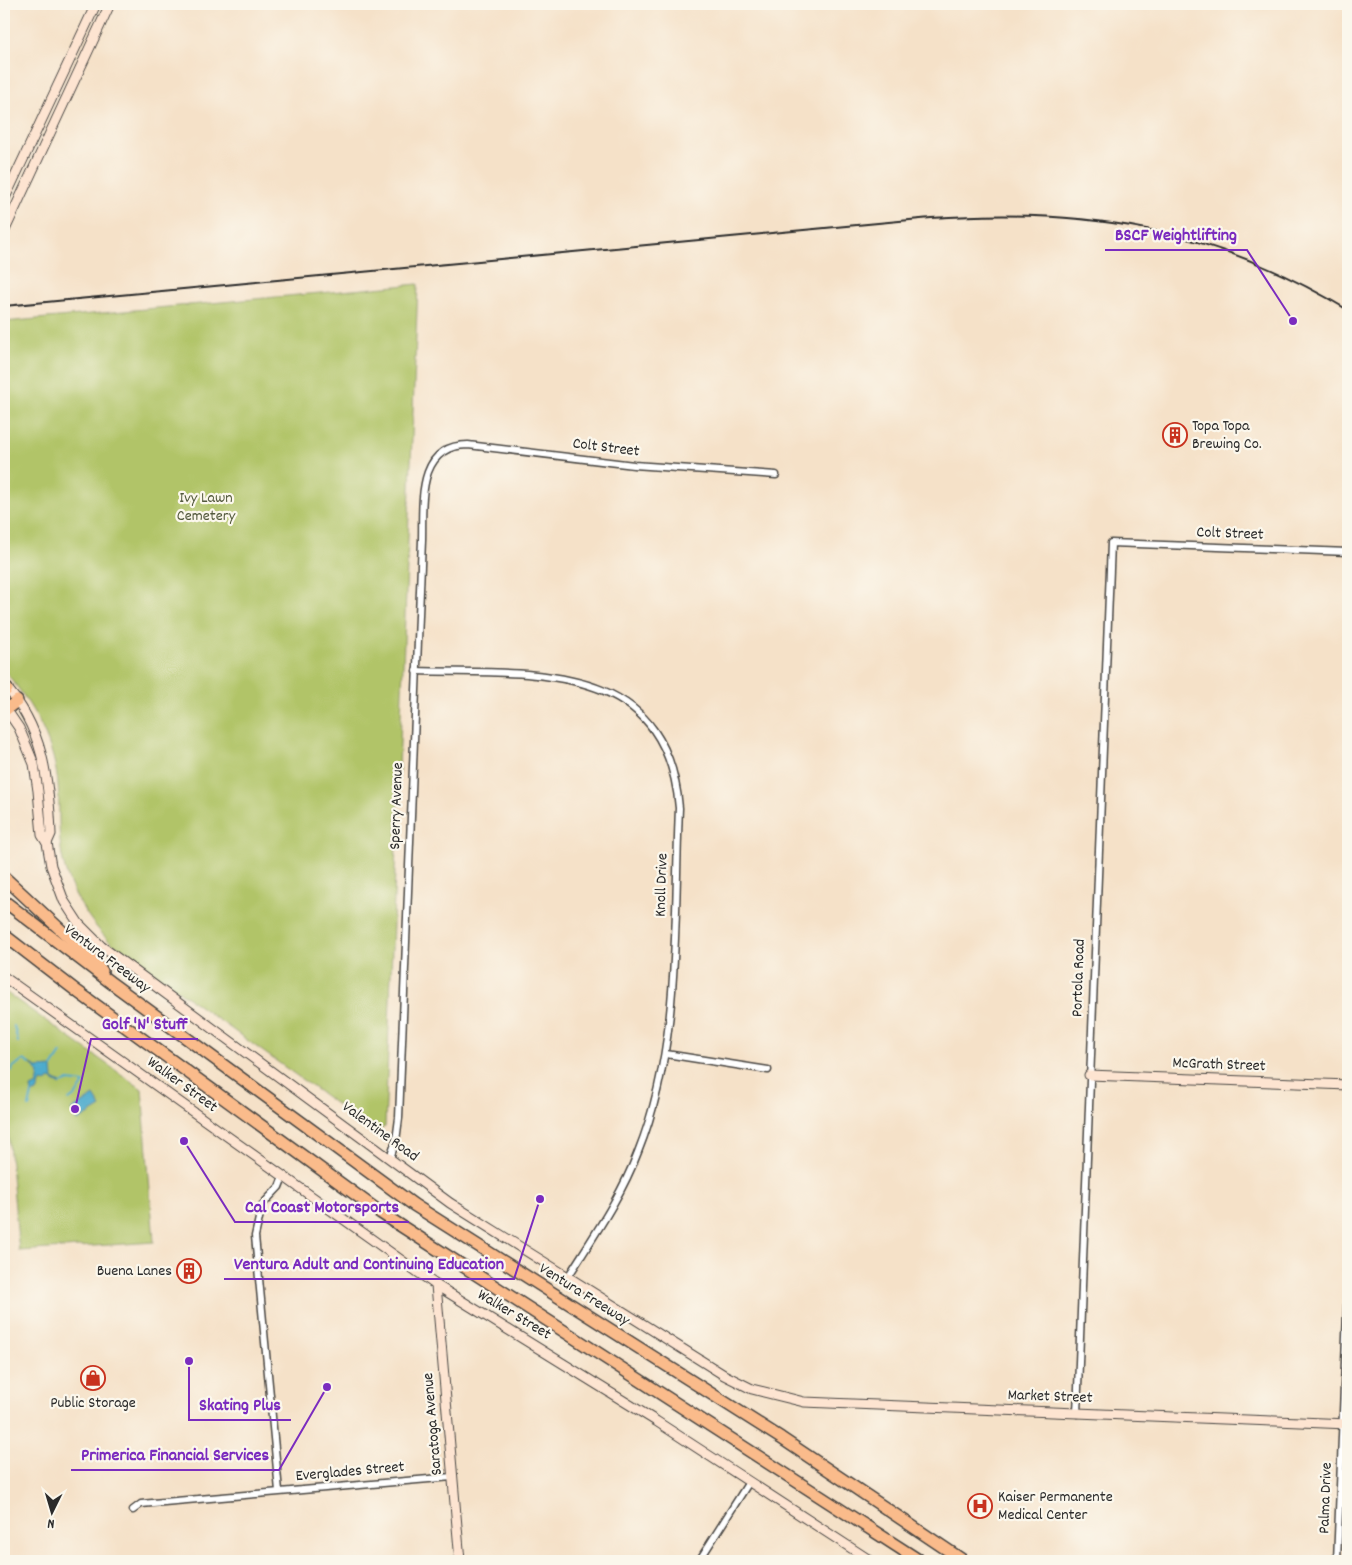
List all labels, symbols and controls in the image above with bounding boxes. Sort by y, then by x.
callout: BSCF Weightlifting [1105,217,1247,250]
text: BSCF Weightlifting [1115,224,1237,249]
place label: Topa Topa Brewing Co. [1192,415,1262,456]
building icon: Topa Topa Brewing Co. [1162,422,1188,448]
street label: Colt Street [571,432,641,464]
park label: Ivy Lawn Cemetery [177,487,236,528]
street label: Colt Street [1196,521,1264,547]
street label: Sperry Avenue [384,762,410,850]
street label: Knoll Drive [649,853,675,917]
street label: Ventura Freeway [59,919,156,1000]
street label: Portola Road [1066,938,1092,1018]
callout: Golf 'N' Stuff [91,1006,198,1039]
text: Golf 'N' Stuff [102,1013,188,1038]
street label: Walker Street [142,1051,222,1119]
street label: McGrath Street [1172,1052,1266,1078]
street label: Valentine Road [337,1096,423,1168]
callout: Cal Coast Motorsports [235,1189,409,1222]
text: Cal Coast Motorsports [245,1196,399,1221]
callout: Ventura Adult and Continuing Education [224,1246,514,1279]
text: Ventura Adult and Continuing Education [234,1253,504,1278]
building icon: Buena Lanes [176,1258,202,1284]
street label: Ventura Freeway [534,1258,634,1332]
place label: Buena Lanes [97,1260,172,1283]
street label: Walker Street [473,1284,555,1346]
shop icon: Public Storage [80,1365,106,1391]
street label: Saratoga Avenue [417,1372,449,1476]
street label: Market Street [1007,1384,1093,1410]
callout: Skating Plus [189,1387,291,1420]
place label: Public Storage [50,1392,136,1415]
text: Skating Plus [199,1394,281,1419]
callout: Primerica Financial Services [71,1437,279,1470]
text: Primerica Financial Services [81,1444,269,1469]
street label: Everglades Street [295,1456,405,1488]
street label: Palma Drive [1313,1462,1339,1534]
place label: Kaiser Permanente Medical Center [998,1486,1113,1527]
north arrow [28,1488,78,1538]
hospital icon: Kaiser Permanente Medical Center [967,1493,993,1519]
text: N [47,1513,55,1533]

